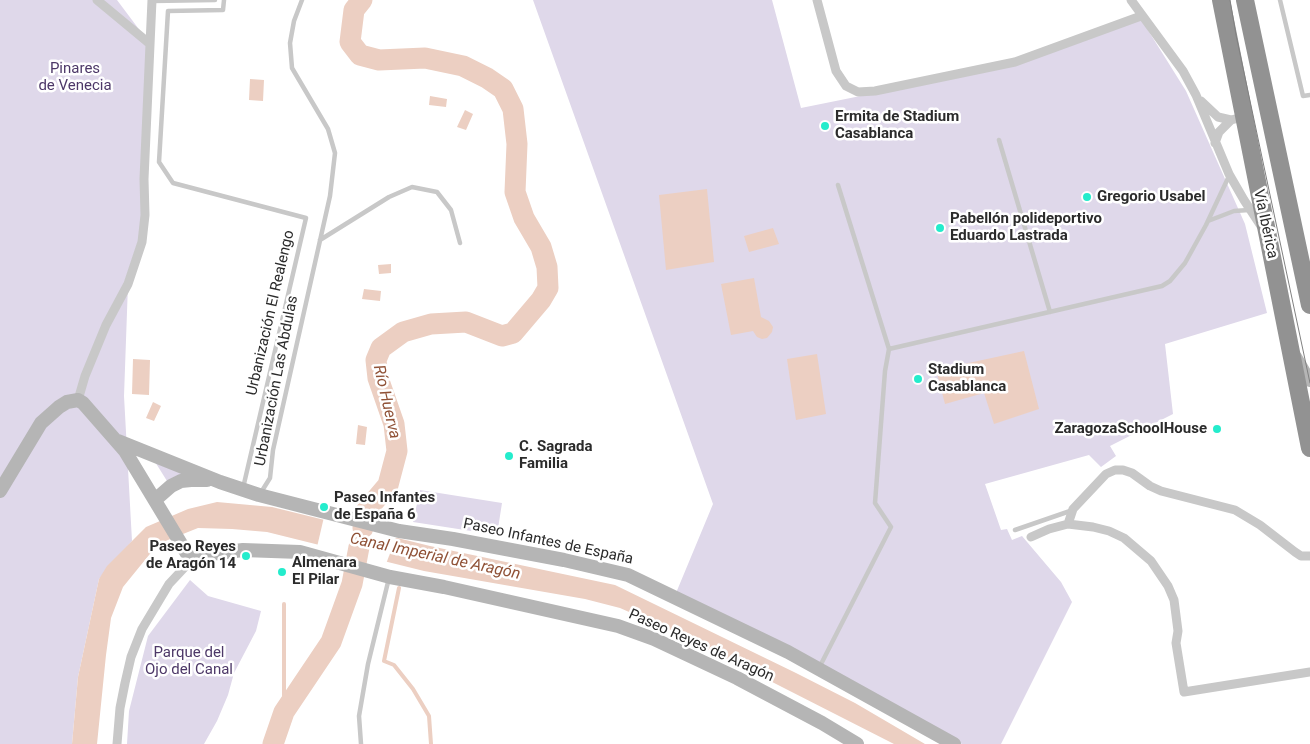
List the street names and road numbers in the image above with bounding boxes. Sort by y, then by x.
street label: Vía Ibérica [1249,188,1281,260]
street label: Urbanización El Realengo [243,229,299,397]
street label: Urbanización Las Abdulas [252,294,302,468]
street label: Paseo Infantes de España [461,515,635,569]
street label: Paseo Reyes de Aragón [626,606,776,686]

